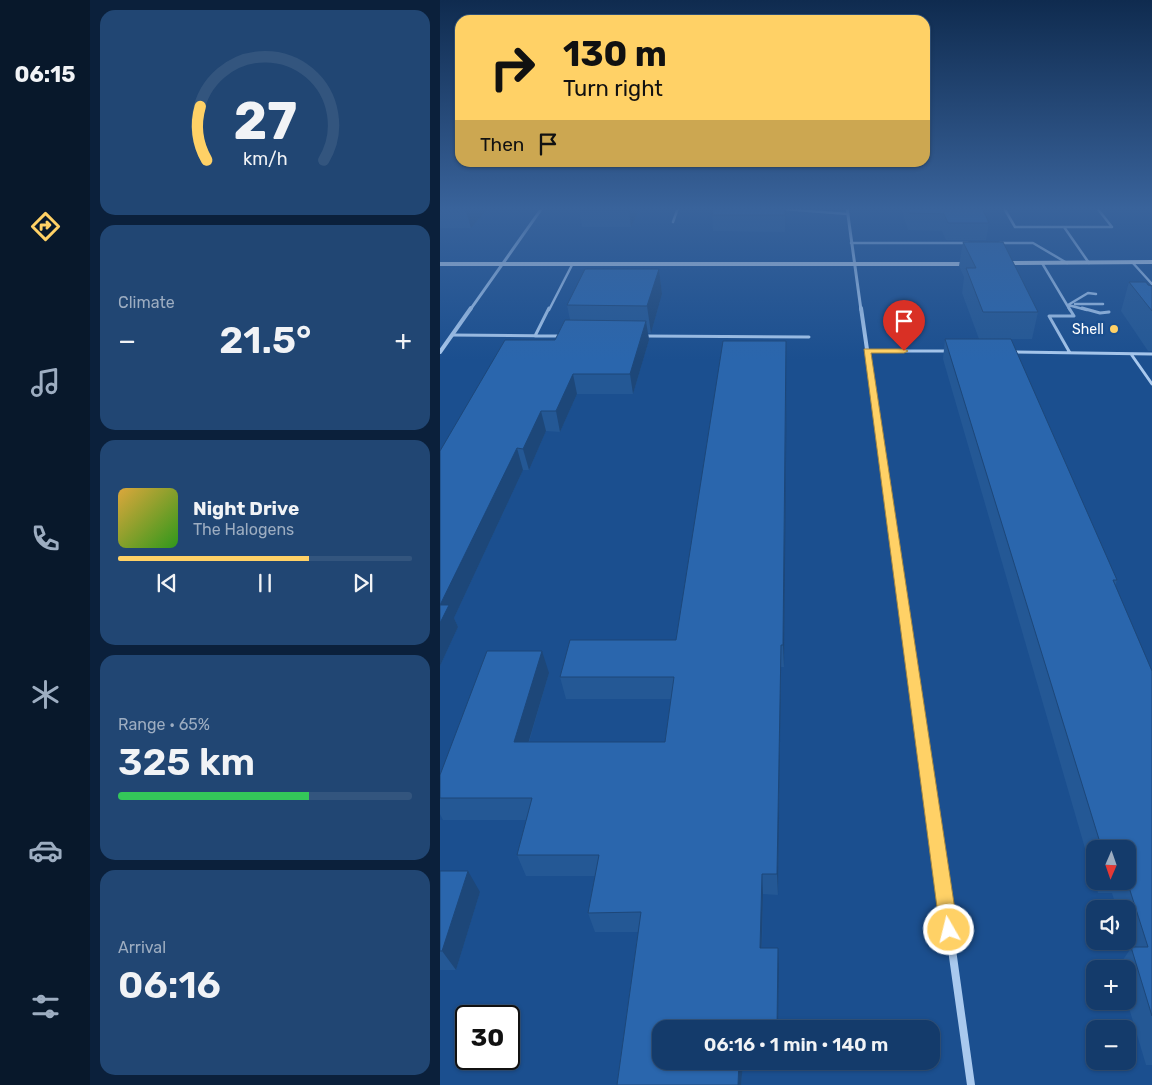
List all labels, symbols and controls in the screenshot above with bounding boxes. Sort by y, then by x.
text: 130 m [563,33,667,75]
icon: right [480,35,545,100]
text: 06:15 [15,61,75,88]
text: Turn right [563,75,663,102]
text: 27 [233,90,297,152]
icon: arrive [534,130,562,158]
text: Then [480,133,524,156]
text: km/h [243,148,287,169]
icon: directions [28,209,63,244]
text: Climate [118,293,175,312]
pin [883,300,925,351]
icon: arrive [890,307,918,335]
text: 21.5° [219,317,311,363]
place label: Shell [1072,321,1104,338]
marker: Shell [1108,323,1120,335]
text: − [118,324,136,357]
text: + [395,324,412,357]
icon: music [28,365,63,400]
text: Night Drive [193,497,299,520]
text: The Halogens [193,520,294,539]
icon: phone [28,521,63,556]
icon: previous [153,569,181,597]
icon: pause [251,569,279,597]
icon: next [349,569,377,597]
icon: climate [28,677,63,712]
text: Range · 65% [118,715,210,734]
text: 325 km [118,739,255,785]
icon: car [28,833,63,868]
north arrow [1086,840,1136,890]
map controls [1086,840,1136,1070]
button: sound [1086,900,1136,950]
position arrow [922,903,974,955]
text: Arrival [118,938,166,957]
button: + [1086,960,1136,1010]
text: 06:16 [118,962,221,1008]
icon: filters [28,989,63,1024]
speed limit sign: 30 [455,1005,520,1070]
button: − [1086,1020,1136,1070]
text: 06:16 · 1 min · 140 m [704,1033,888,1056]

